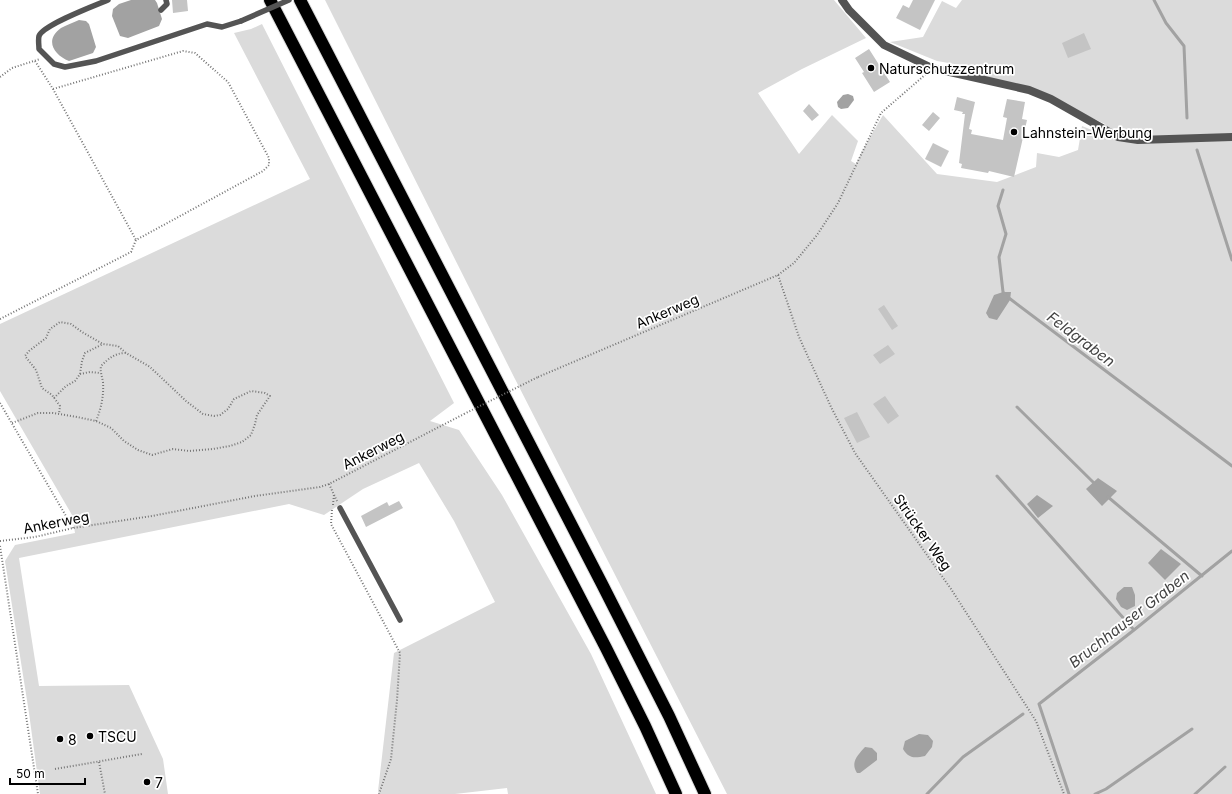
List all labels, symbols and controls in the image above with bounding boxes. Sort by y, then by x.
place label: Naturschutzzentrum [879,60,1014,77]
marker: Naturschutzzentrum [866,63,876,73]
place label: Lahnstein-Werbung [1022,124,1152,141]
marker: Lahnstein-Werbung [1009,127,1019,137]
street label: Ankerweg [633,290,701,332]
water label: Feldgraben [1043,307,1119,371]
street label: Ankerweg [339,427,407,473]
street label: Strücker Weg [890,490,956,574]
street label: Ankerweg [22,507,90,537]
water label: Bruchhauser Graben [1065,566,1193,672]
place label: TSCU [98,728,137,745]
place label: 8 [68,731,77,748]
marker: TSCU [85,731,95,741]
marker: 8 [55,734,65,744]
scale bar [10,760,85,786]
text: 50 m [16,766,45,781]
place label: 7 [155,774,163,791]
marker: 7 [142,777,152,787]

